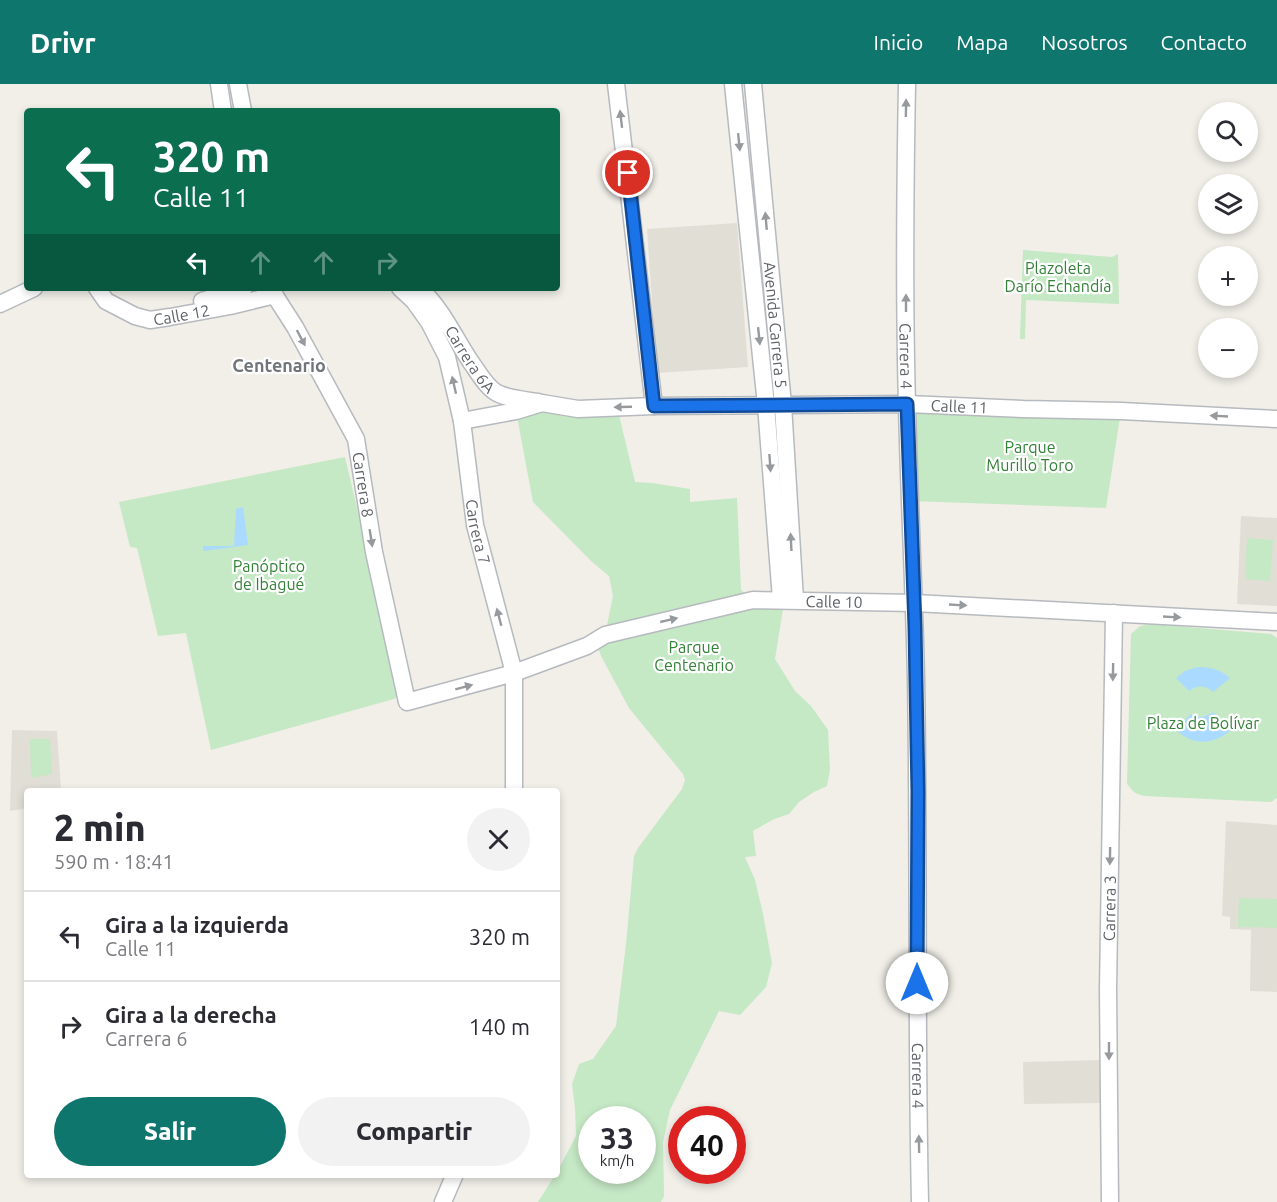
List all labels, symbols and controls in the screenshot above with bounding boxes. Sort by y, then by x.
text: Drivr [30,27,96,58]
text: Inicio [874,30,923,54]
text: Mapa [956,30,1008,54]
text: Nosotros [1041,30,1128,54]
text: Contacto [1161,30,1247,54]
one-way arrow [901,99,911,118]
map controls [1198,102,1258,378]
button: search [1198,102,1258,162]
one-way arrow [616,109,625,128]
icon: left [54,132,132,210]
text: 320 m [153,133,270,180]
one-way arrow [734,133,744,152]
pin [602,147,653,198]
icon: arrive [611,156,644,189]
button: layers [1198,174,1258,234]
text: Calle 11 [153,182,249,212]
one-way arrow [761,212,771,231]
icon: left [181,246,214,279]
icon: ahead [244,246,277,279]
icon: ahead [307,246,340,279]
icon: right [370,246,403,279]
button: + [1198,246,1258,306]
park label: Plazoleta Darío Echandía [1005,259,1111,295]
street label: Avenida Carrera 5 [761,261,790,389]
one-way arrow [901,294,911,313]
street label: Calle 12 [152,301,211,328]
button: − [1198,318,1258,378]
street label: Carrera 6A [442,322,499,397]
street label: Carrera 4 [896,323,916,389]
one-way arrow [754,327,764,346]
one-way arrow [296,329,306,346]
district label: Centenario [232,355,326,375]
one-way arrow [448,376,458,394]
street label: Calle 11 [930,396,988,416]
one-way arrow [614,403,633,412]
one-way arrow [1209,412,1228,421]
park label: Parque Murillo Toro [986,438,1074,474]
street label: Carrera 8 [349,451,377,519]
one-way arrow [765,454,775,473]
street label: Carrera 7 [463,498,494,566]
one-way arrow [367,529,376,548]
one-way arrow [787,532,796,551]
park label: Panóptico de Ibagué [233,557,305,593]
street label: Calle 10 [806,592,863,611]
one-way arrow [949,600,968,610]
one-way arrow [494,608,503,626]
one-way arrow [1163,612,1182,621]
one-way arrow [659,615,678,624]
park label: Parque Centenario [654,638,734,674]
one-way arrow [1108,662,1118,681]
one-way arrow [455,682,473,691]
park label: Plaza de Bolívar [1147,714,1259,732]
text: 2 min [54,807,146,848]
button: close [467,808,530,871]
one-way arrow [1105,846,1115,865]
text: 590 m · 18:41 [54,850,174,873]
street label: Carrera 3 [1100,875,1119,941]
text: Gira a la izquierda [105,912,289,937]
icon: left [54,920,87,953]
text: 320 m [469,924,530,949]
text: Calle 11 [105,937,176,960]
position arrow [885,951,949,1015]
text: Gira a la derecha [105,1002,277,1027]
icon: right [54,1010,87,1043]
text: 140 m [469,1014,530,1039]
text: Carrera 6 [105,1027,187,1050]
one-way arrow [1104,1041,1114,1060]
street label: Carrera 4 [909,1043,927,1109]
button: Salir [54,1097,286,1166]
button: Compartir [298,1097,530,1166]
speed limit sign: 40 [668,1106,746,1184]
text: 33 [600,1121,634,1155]
one-way arrow [915,1134,924,1153]
text: km/h [600,1152,634,1169]

